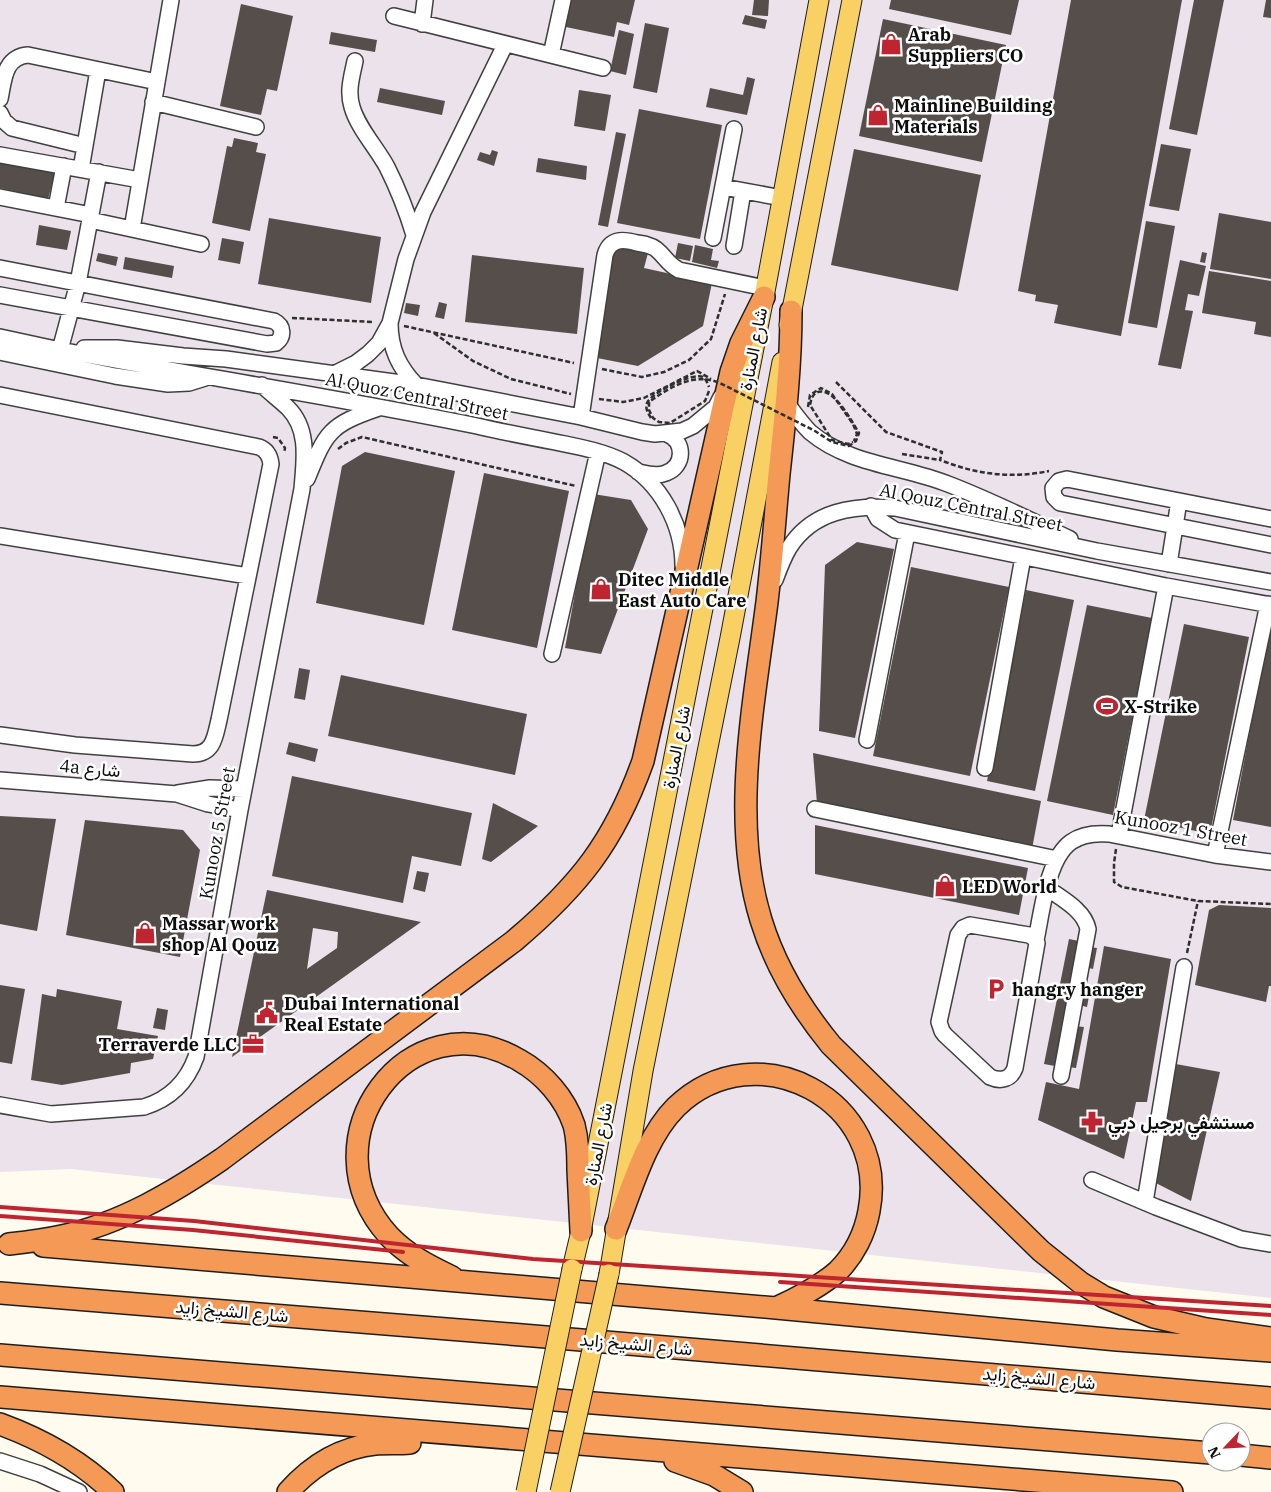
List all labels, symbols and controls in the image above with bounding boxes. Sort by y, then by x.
place label: Arab Suppliers CO [908,23,1023,67]
shop icon: Arab Suppliers CO [878,31,904,57]
place label: Mainline Building Materials [894,94,1053,138]
shop icon: Mainline Building Materials [865,102,891,128]
street label: شارع المنارة [734,306,773,393]
street label: Al Quoz Central Street [324,367,510,425]
street label: Al Qouz Central Street [877,478,1065,536]
place label: Ditec Middle East Auto Care [618,568,746,612]
shop icon: Ditec Middle East Auto Care [588,576,614,602]
sports icon: X-Strike [1094,693,1120,719]
place label: X-Strike [1124,695,1197,718]
street label: شارع المنارة [657,704,696,791]
street label: 4a شارع [59,754,121,783]
street label: Kunooz 5 Street [194,765,240,901]
street label: Kunooz 1 Street [1113,805,1249,851]
shop icon: LED World [932,873,958,899]
place label: LED World [962,875,1057,898]
place label: Massar work shop Al Qouz [162,912,277,956]
shop icon: Massar work shop Al Qouz [132,920,158,946]
parking icon: hangry hanger [983,976,1009,1002]
place label: hangry hanger [1012,978,1143,1001]
place label: Dubai International Real Estate [284,992,460,1036]
public building icon: Dubai International Real Estate [254,1000,280,1026]
office icon: Terraverde LLC [240,1031,266,1057]
place label: Terraverde LLC [99,1033,237,1056]
street label: شارع المنارة [579,1101,618,1188]
pharmacy icon: مستشفي برجيل دبي [1079,1109,1105,1135]
place label: مستشفي برجيل دبي [1108,1111,1255,1138]
street label: شارع الشيخ زايد [174,1295,289,1328]
street label: شارع الشيخ زايد [578,1328,693,1361]
street label: شارع الشيخ زايد [981,1362,1096,1395]
north arrow [1201,1422,1251,1472]
text: N [1204,1444,1225,1461]

